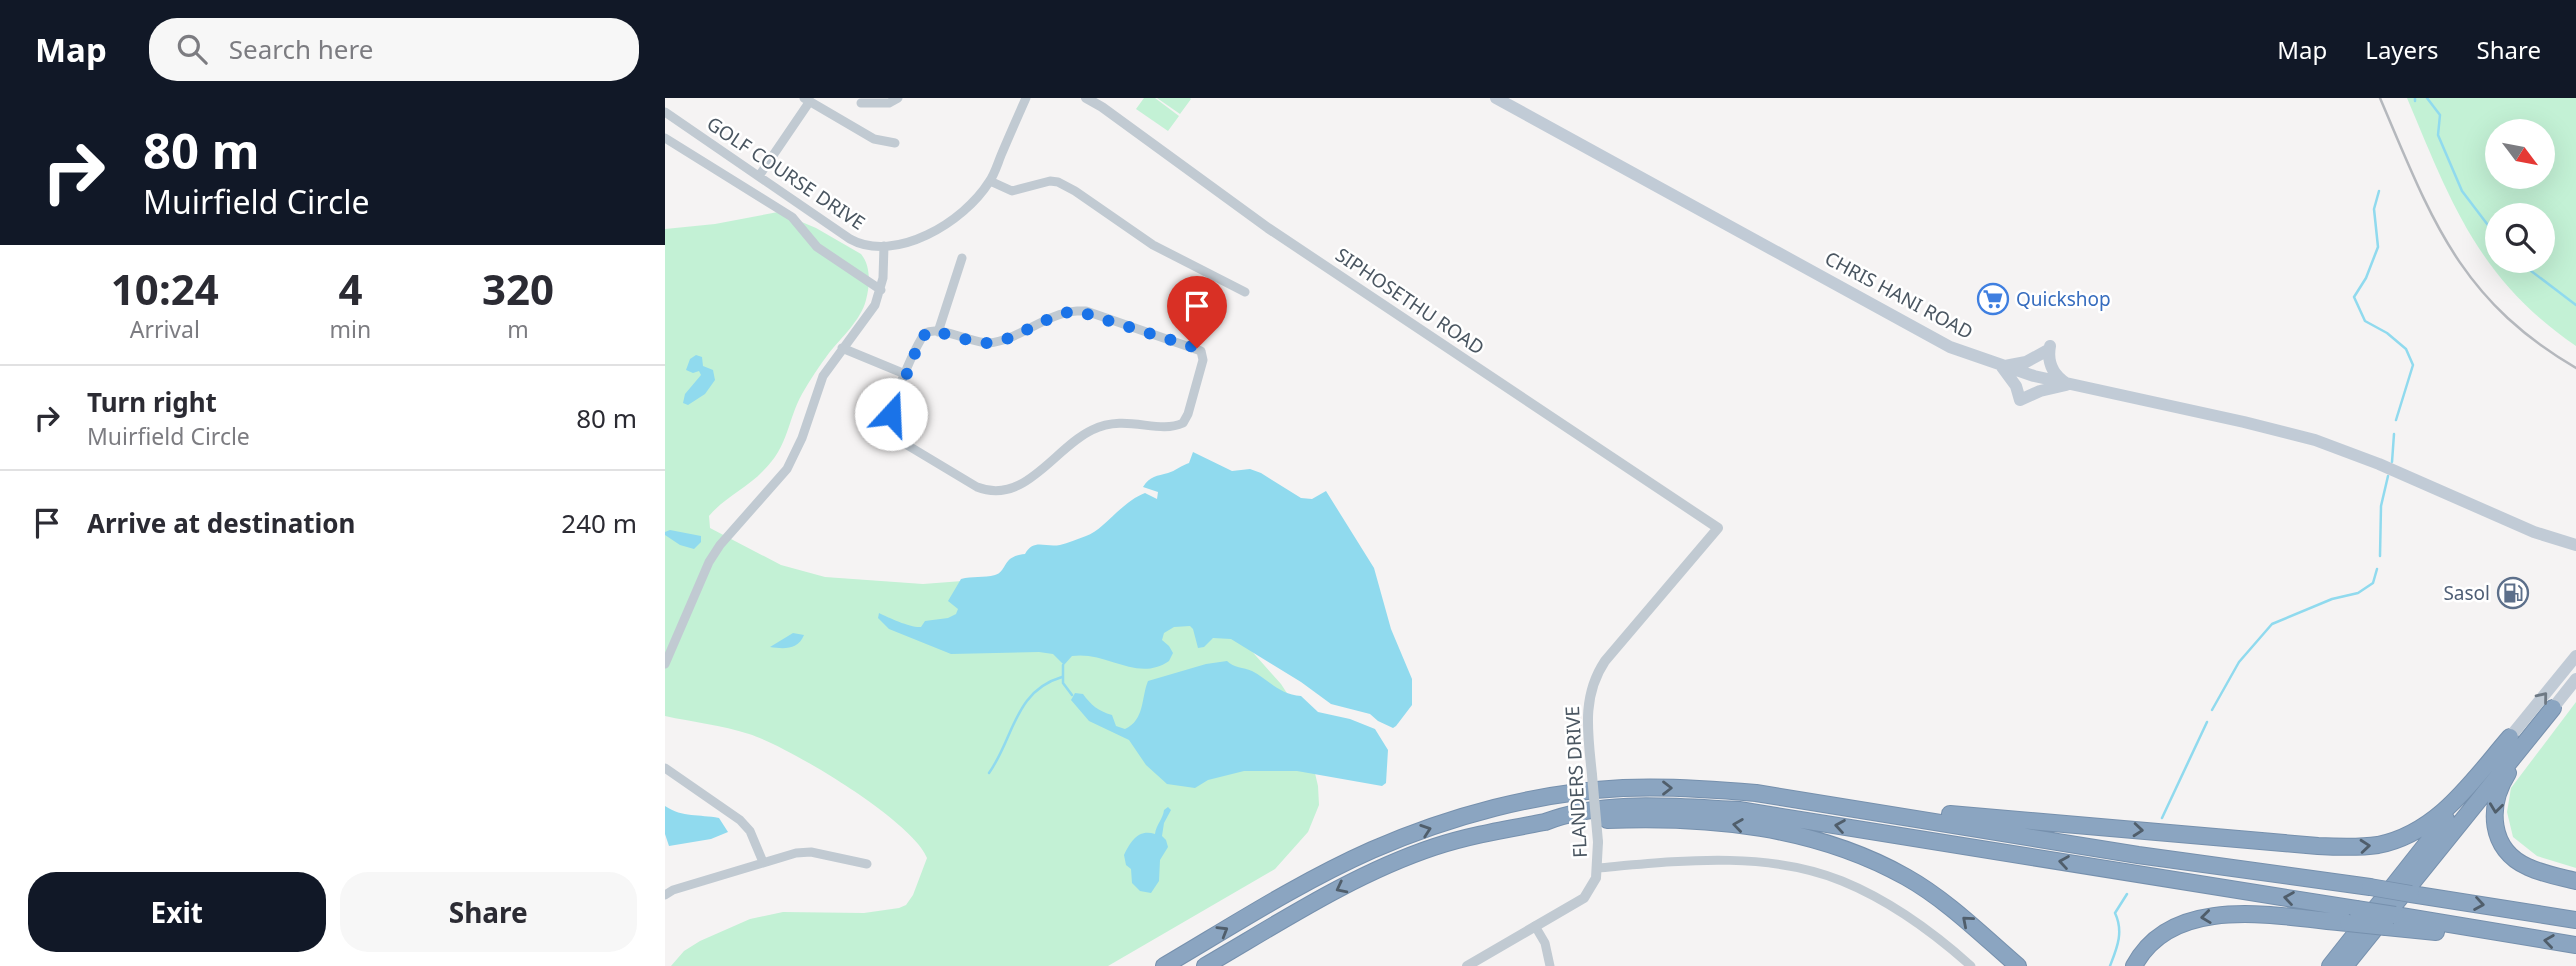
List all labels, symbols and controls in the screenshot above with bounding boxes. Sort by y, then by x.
search box [149,18,639,81]
text: Map [35,27,107,72]
icon: search [173,30,211,68]
text: Search here [229,31,373,67]
text: Map [2277,33,2327,66]
text: Layers [2365,33,2439,66]
text: Share [2477,33,2541,66]
street label: GOLF COURSE DRIVE [702,110,870,236]
text: 80 m [143,117,260,183]
north arrow [2485,119,2555,189]
map controls [2485,119,2555,273]
icon: right [28,126,119,217]
text: Muirfield Circle [143,180,370,223]
button: search [2485,203,2555,273]
street label: SIPHOSETHU ROAD [1331,242,1489,360]
street label: CHRIS HANI ROAD [1820,245,1978,345]
text: 10:24 [111,260,219,317]
text: 4 [338,260,362,317]
text: 320 [482,260,554,317]
pin [1167,276,1227,348]
supermarket icon: Quickshop [1976,282,2010,316]
place label: Quickshop [2016,286,2111,312]
icon: arrive [1178,287,1216,325]
text: Arrival [130,313,200,345]
text: min [330,313,371,345]
text: m [507,313,529,345]
position arrow [854,377,928,451]
text: Turn right [87,384,217,420]
icon: right [28,399,66,437]
text: 80 m [576,400,637,436]
text: Muirfield Circle [87,420,250,452]
icon: arrive [28,504,66,542]
text: Arrive at destination [87,505,356,541]
text: 240 m [561,505,637,541]
fuel station icon: Sasol [2496,576,2530,610]
place label: Sasol [2443,580,2490,606]
one-way arrow [2535,692,2547,705]
street label: FLANDERS DRIVE [1559,705,1593,859]
one-way arrow [1662,780,1673,796]
one-way arrow [2488,802,2503,814]
one-way arrow [1732,818,1744,833]
one-way arrow [1834,819,1845,834]
one-way arrow [2133,822,2144,837]
one-way arrow [1419,824,1431,838]
one-way arrow [2360,839,2371,854]
one-way arrow [2058,855,2070,870]
button: Exit [28,872,326,952]
button: Share [340,872,637,952]
one-way arrow [1336,879,1348,893]
one-way arrow [2283,891,2295,906]
one-way arrow [2473,896,2485,911]
one-way arrow [2200,910,2212,925]
one-way arrow [1962,917,1975,929]
one-way arrow [1215,926,1228,939]
one-way arrow [2543,934,2555,949]

